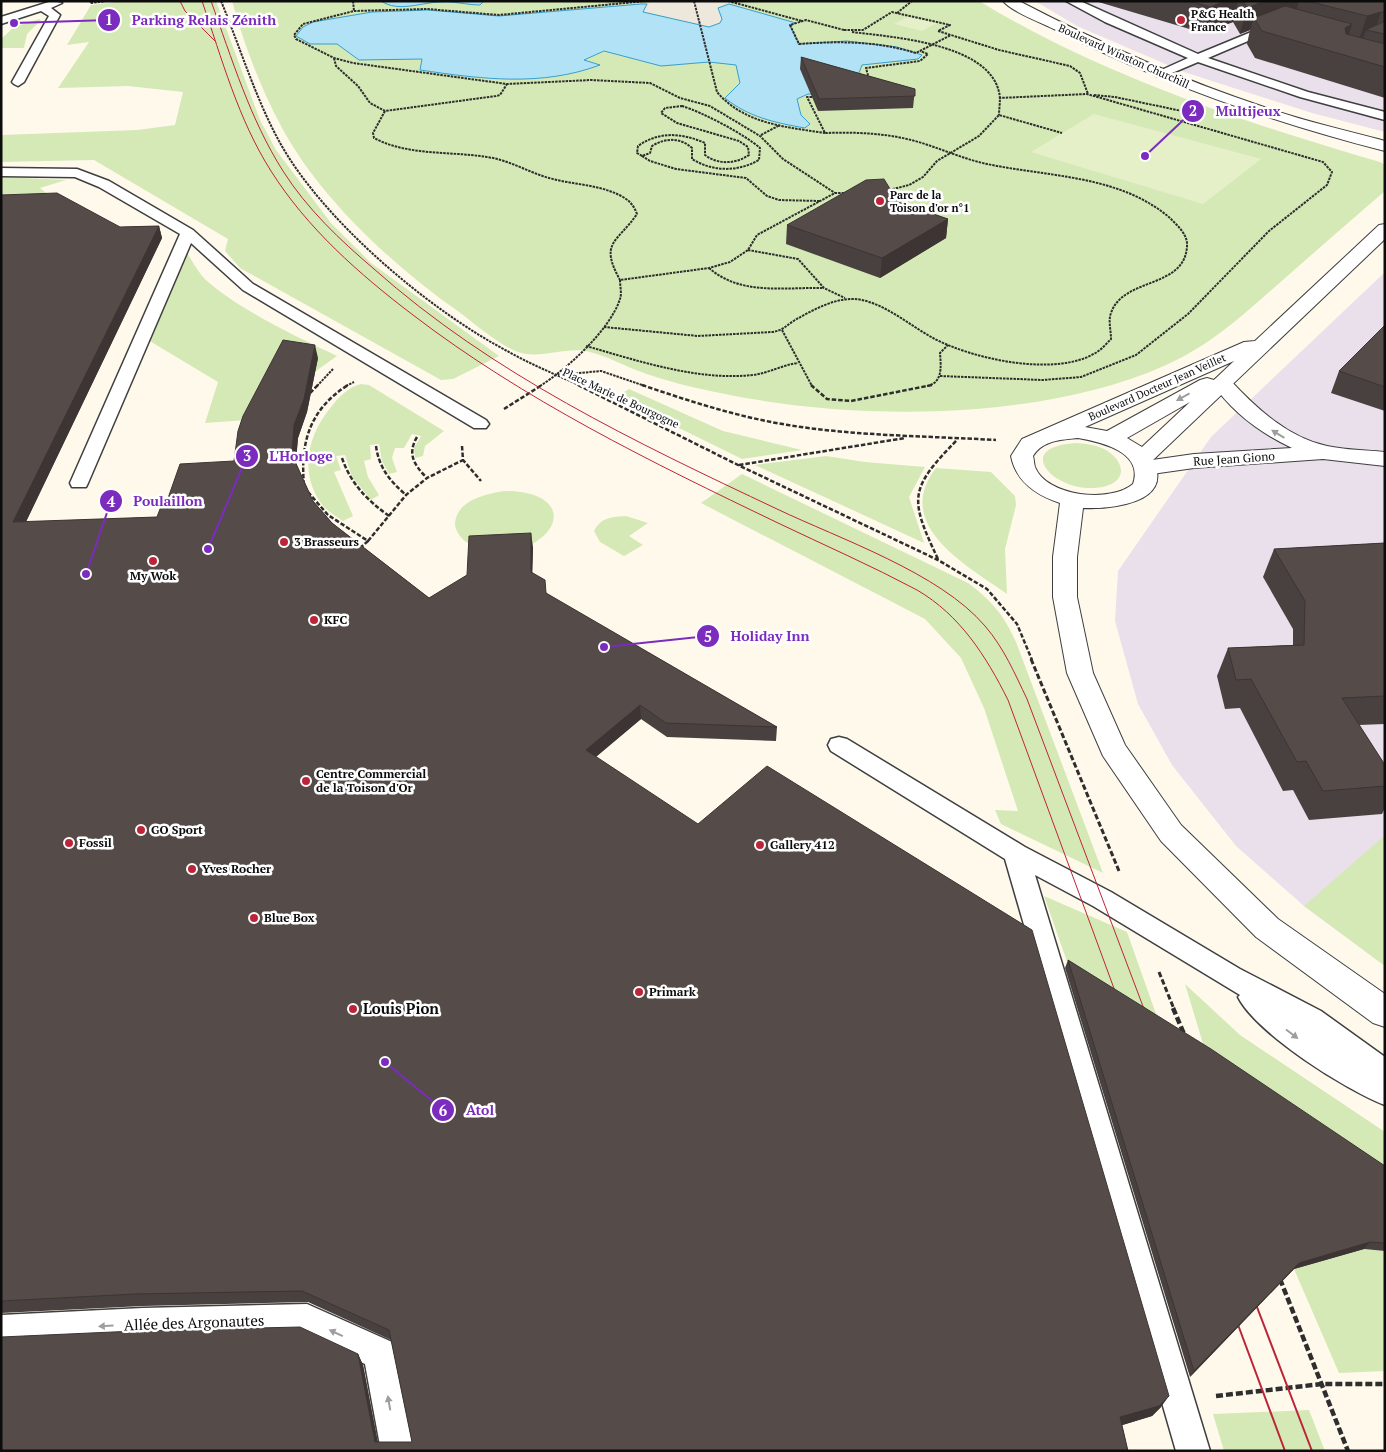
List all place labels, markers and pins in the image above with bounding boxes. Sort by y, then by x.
callout: Parking Relais Zénith [97,5,286,34]
place label: P&G Health France [1191,7,1254,34]
marker: P&G Health France [1175,14,1187,26]
callout: Multijeux [1181,96,1291,125]
place label: Parc de la Toison d'or n°1 [890,188,969,215]
marker: Parc de la Toison d'or n°1 [874,195,886,207]
callout: L'Horloge [235,441,343,470]
callout: Poulaillon [99,487,213,516]
place label: 3 Brasseurs [294,534,360,549]
marker: 3 Brasseurs [278,536,290,548]
marker: My Wok [147,555,159,567]
place label: My Wok [130,568,176,583]
place label: KFC [324,612,347,627]
marker: KFC [308,614,320,626]
callout: Holiday Inn [695,622,819,651]
place label: Centre Commercial de la Toison d'Or [316,766,426,795]
marker: Centre Commercial de la Toison d'Or [300,775,312,787]
place label: GO Sport [151,822,203,837]
marker: GO Sport [135,824,147,836]
place label: Fossil [79,835,112,850]
marker: Fossil [63,837,75,849]
place label: Gallery 412 [770,837,835,852]
marker: Gallery 412 [754,839,766,851]
place label: Yves Rocher [202,861,272,876]
marker: Yves Rocher [186,863,198,875]
place label: Blue Box [264,910,315,925]
marker: Blue Box [248,912,260,924]
place label: Primark [649,984,696,999]
marker: Primark [633,986,645,998]
place label: Louis Pion [363,998,439,1018]
marker: Louis Pion [347,1003,359,1015]
callout: Atol [431,1096,504,1125]

